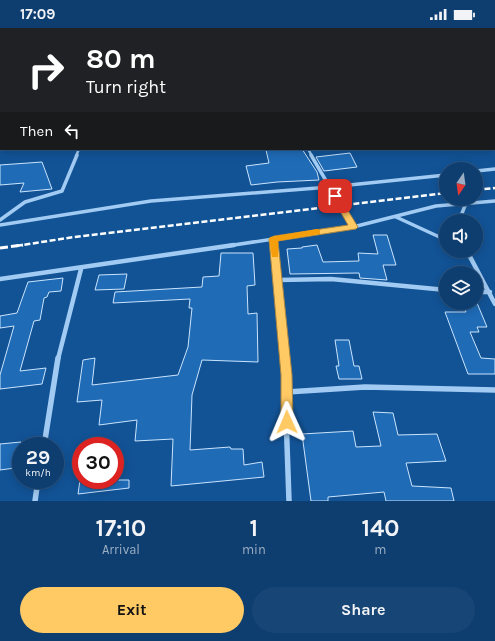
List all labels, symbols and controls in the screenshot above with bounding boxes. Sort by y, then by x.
text: 17:09 [20,5,56,23]
text: 80 m [86,42,155,75]
icon: right [20,44,72,96]
text: Turn right [86,76,166,98]
icon: left [61,120,83,142]
text: Then [20,122,53,140]
north arrow [439,162,483,206]
map controls [439,162,483,310]
pin [318,179,352,213]
icon: arrive [324,185,346,207]
button: sound [439,214,483,258]
button: layers [439,266,483,310]
position arrow [266,401,308,443]
speed limit sign: 30 [72,437,124,489]
text: 29 [26,446,50,469]
text: km/h [25,467,51,479]
text: 17:10 [96,514,146,542]
text: 1 [250,514,258,542]
text: 140 [361,514,399,542]
text: Arrival [102,542,140,557]
text: min [242,542,266,557]
text: m [374,542,386,557]
button: Exit [20,587,244,633]
button: Share [252,587,475,633]

